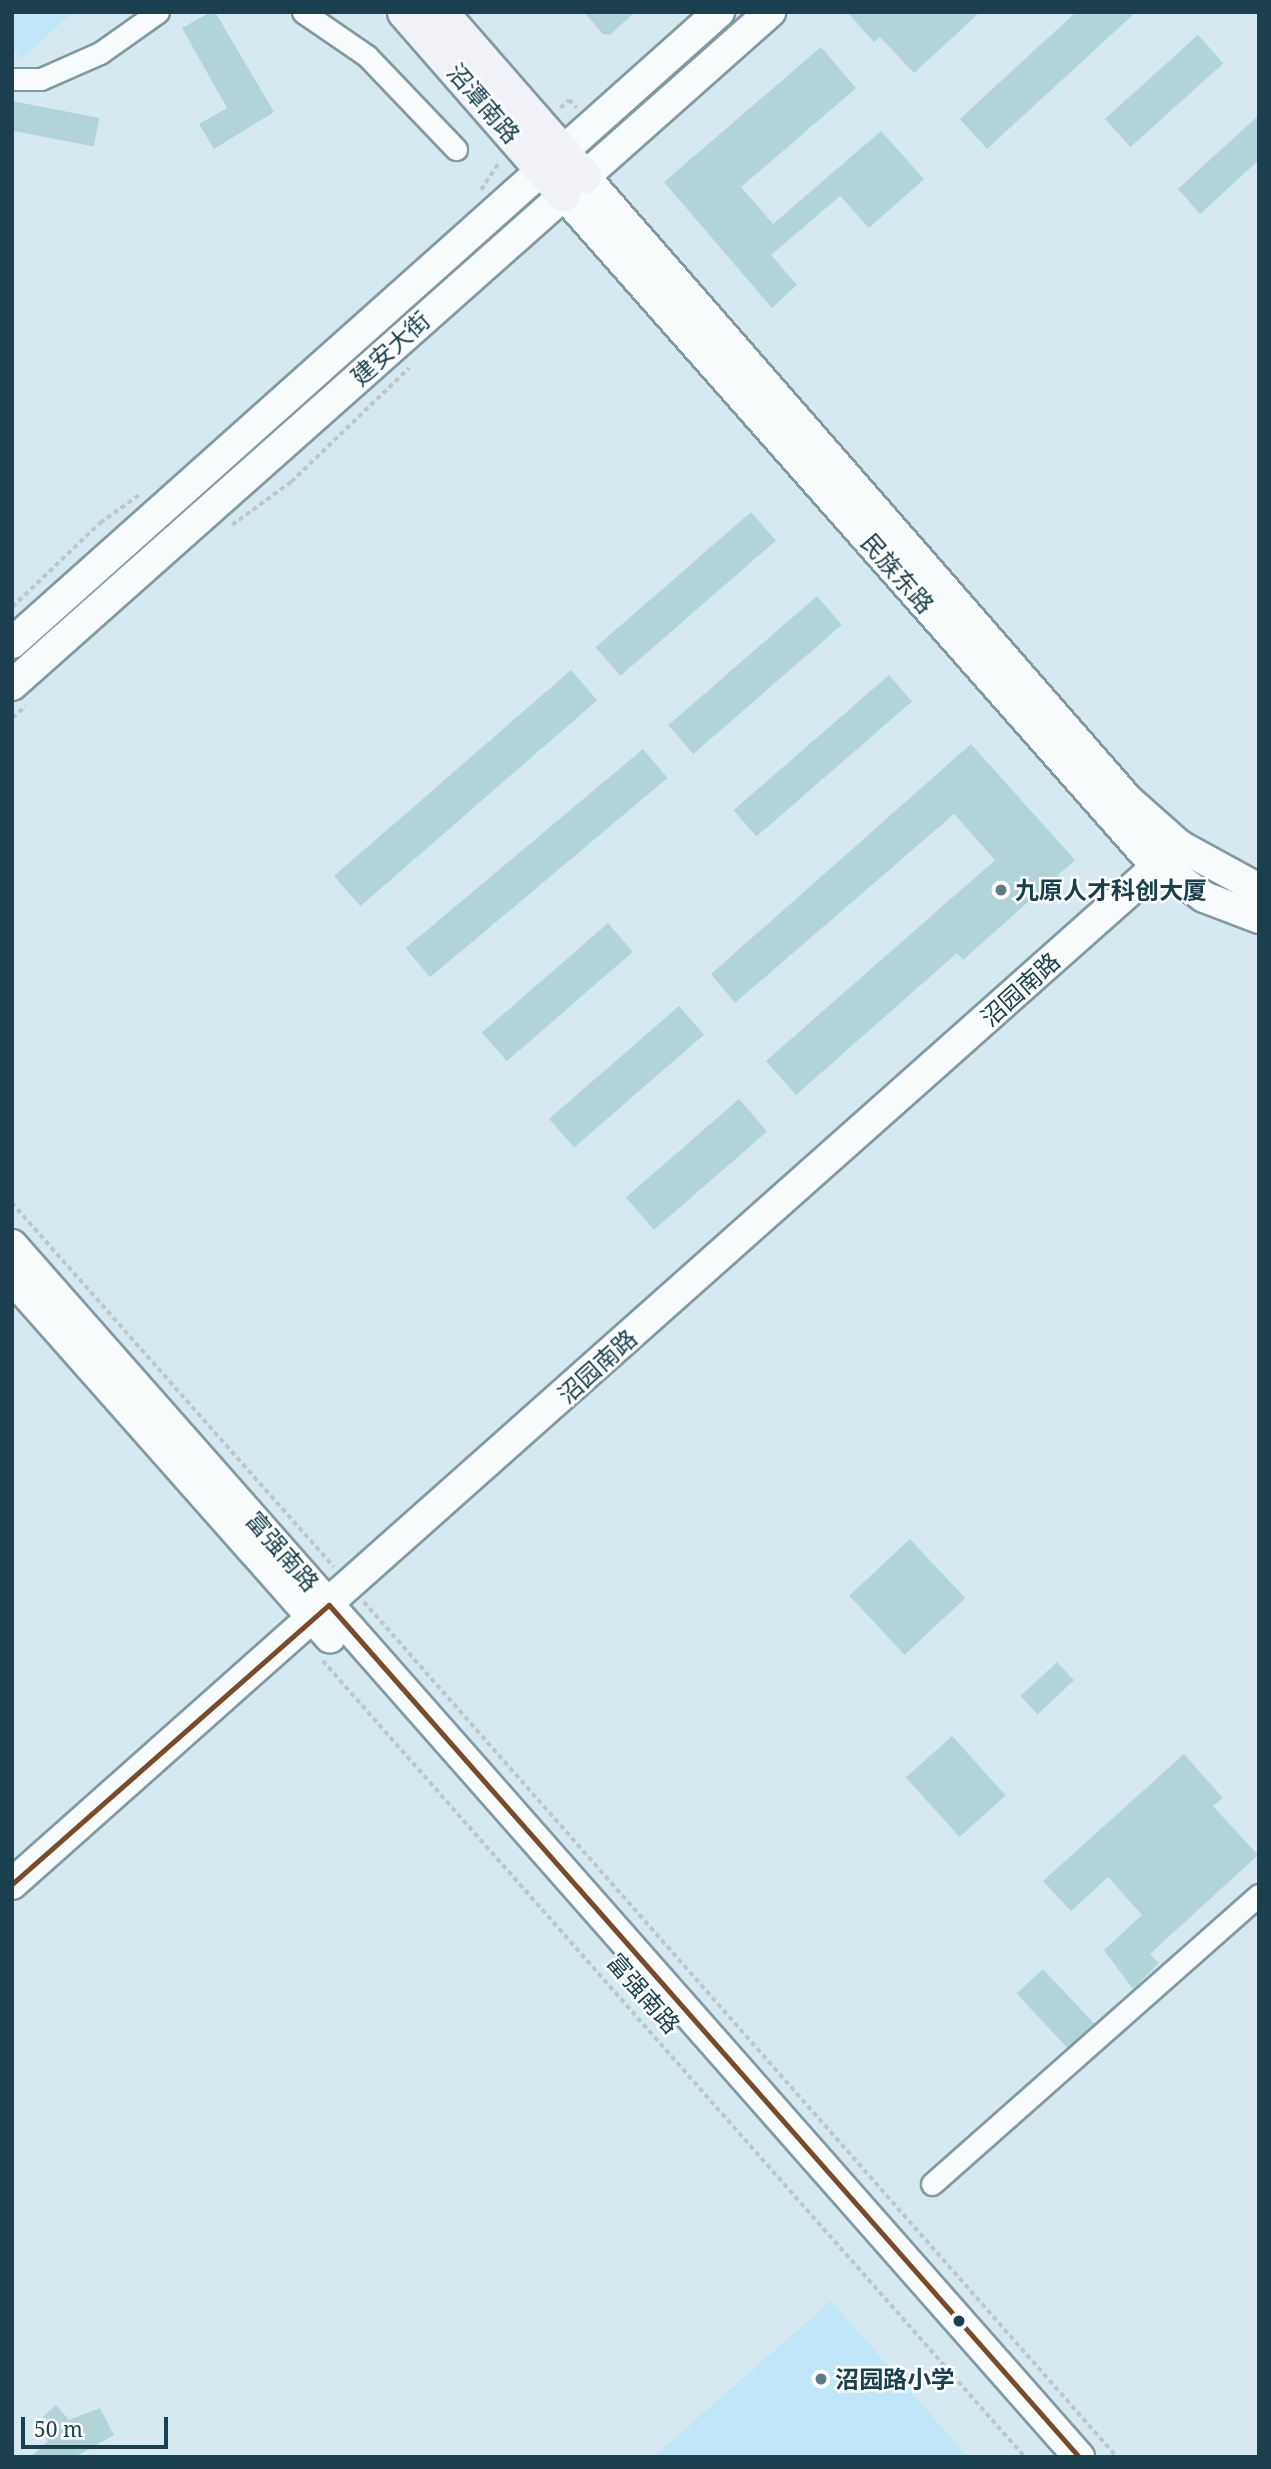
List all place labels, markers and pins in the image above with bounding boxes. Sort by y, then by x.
place label: 九原人才科创大厦 [1015,876,1207,904]
marker: 九原人才科创大厦 [993,882,1009,898]
unlabelled marker [952,2314,966,2328]
place label: 沼园路小学 [835,2365,955,2393]
marker: 沼园路小学 [813,2371,829,2387]

